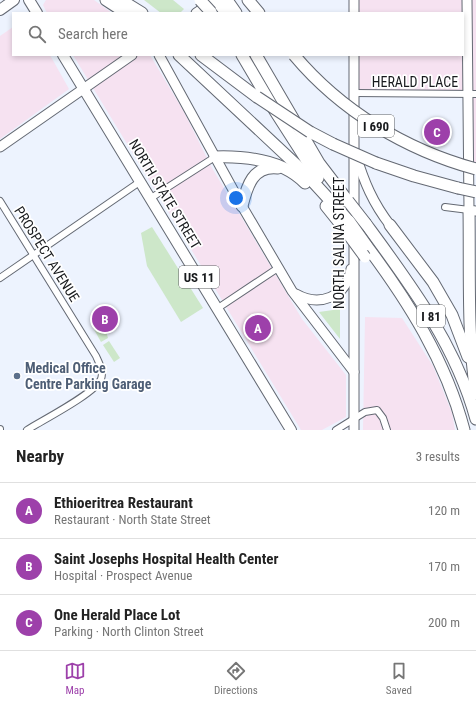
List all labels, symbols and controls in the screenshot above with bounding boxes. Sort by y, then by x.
search box [12,12,464,56]
icon: search [26,23,48,45]
text: Search here [58,25,128,43]
street label: HERALD PLACE [372,74,458,90]
road number: I 690 [358,115,394,137]
pin: C [424,117,450,147]
street label: NORTH STATE STREET [126,136,204,252]
street label: NORTH SALINA STREET [331,177,347,309]
your location [226,188,246,208]
street label: PROSPECT AVENUE [11,203,83,305]
road number: US 11 [179,266,219,288]
pin: B [92,304,118,334]
road number: I 81 [417,305,445,327]
pin: A [245,313,271,343]
place label: Medical Office Centre Parking Garage [25,360,152,392]
marker: Medical Office Centre Parking Garage [12,371,22,381]
text: Nearby [16,446,64,466]
text: 3 results [416,449,460,464]
text: Ethioeritrea Restaurant [54,494,193,512]
text: A [25,503,33,518]
text: 120 m [428,503,460,518]
text: Restaurant · North State Street [54,512,211,527]
text: Saint Josephs Hospital Health Center [54,550,278,568]
text: B [25,559,33,574]
text: 170 m [428,559,460,574]
text: Hospital · Prospect Avenue [54,568,192,583]
text: One Herald Place Lot [54,606,180,624]
text: C [25,615,33,630]
text: 200 m [428,615,460,630]
text: Parking · North Clinton Street [54,624,204,639]
tab: Map [64,660,86,697]
tab: Directions [214,660,258,697]
tab: Saved [386,660,412,697]

